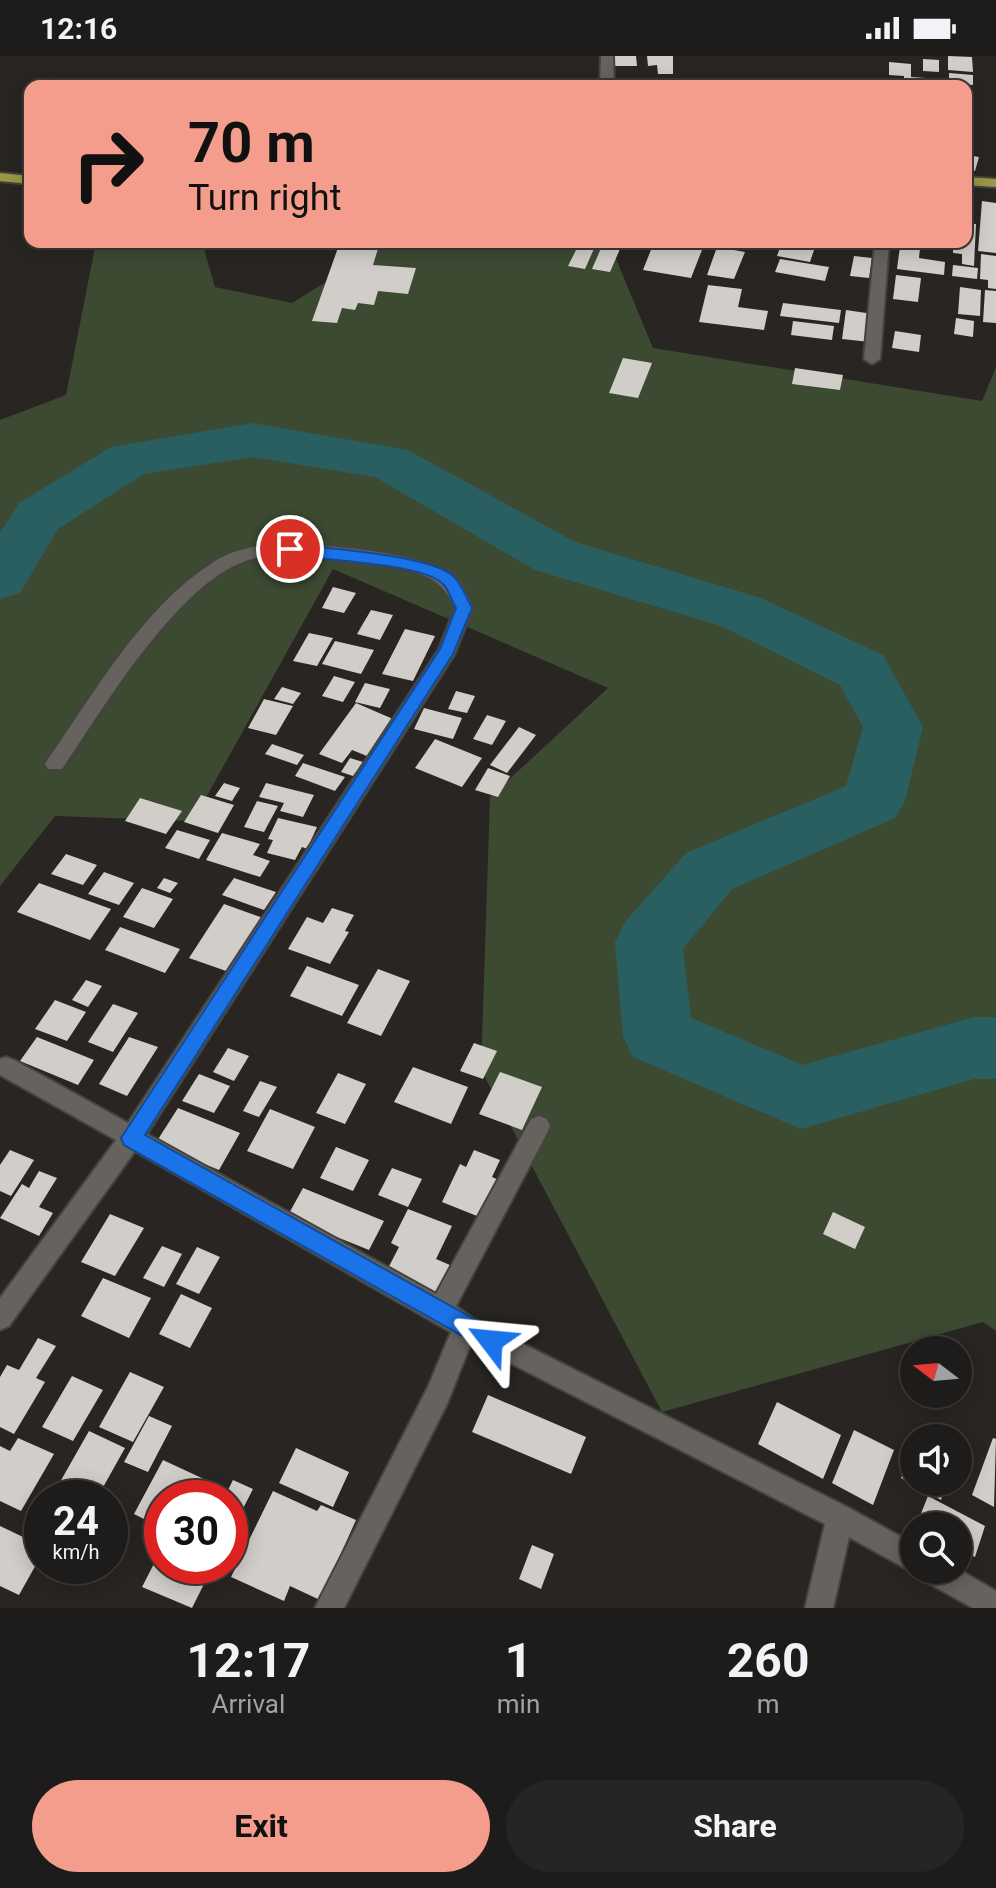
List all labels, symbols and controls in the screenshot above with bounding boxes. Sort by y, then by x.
text: 12:16 [40,11,117,46]
text: 70 m [188,110,315,176]
icon: right [56,112,160,216]
text: Turn right [188,177,341,219]
pin [256,515,324,583]
icon: arrive [268,527,312,571]
position arrow [449,1299,533,1383]
north arrow [900,1336,972,1408]
map controls [900,1336,972,1584]
button: sound [900,1424,972,1496]
speed limit sign: 30 [144,1480,248,1584]
text: 24 [53,1498,99,1545]
button: search [900,1512,972,1584]
text: km/h [53,1540,99,1564]
text: 12:17 [187,1632,310,1689]
text: 1 [505,1632,532,1689]
text: 260 [727,1632,809,1689]
text: Arrival [212,1689,285,1719]
text: min [497,1689,540,1719]
text: m [757,1689,780,1719]
button: Exit [32,1780,490,1872]
button: Share [506,1780,964,1872]

